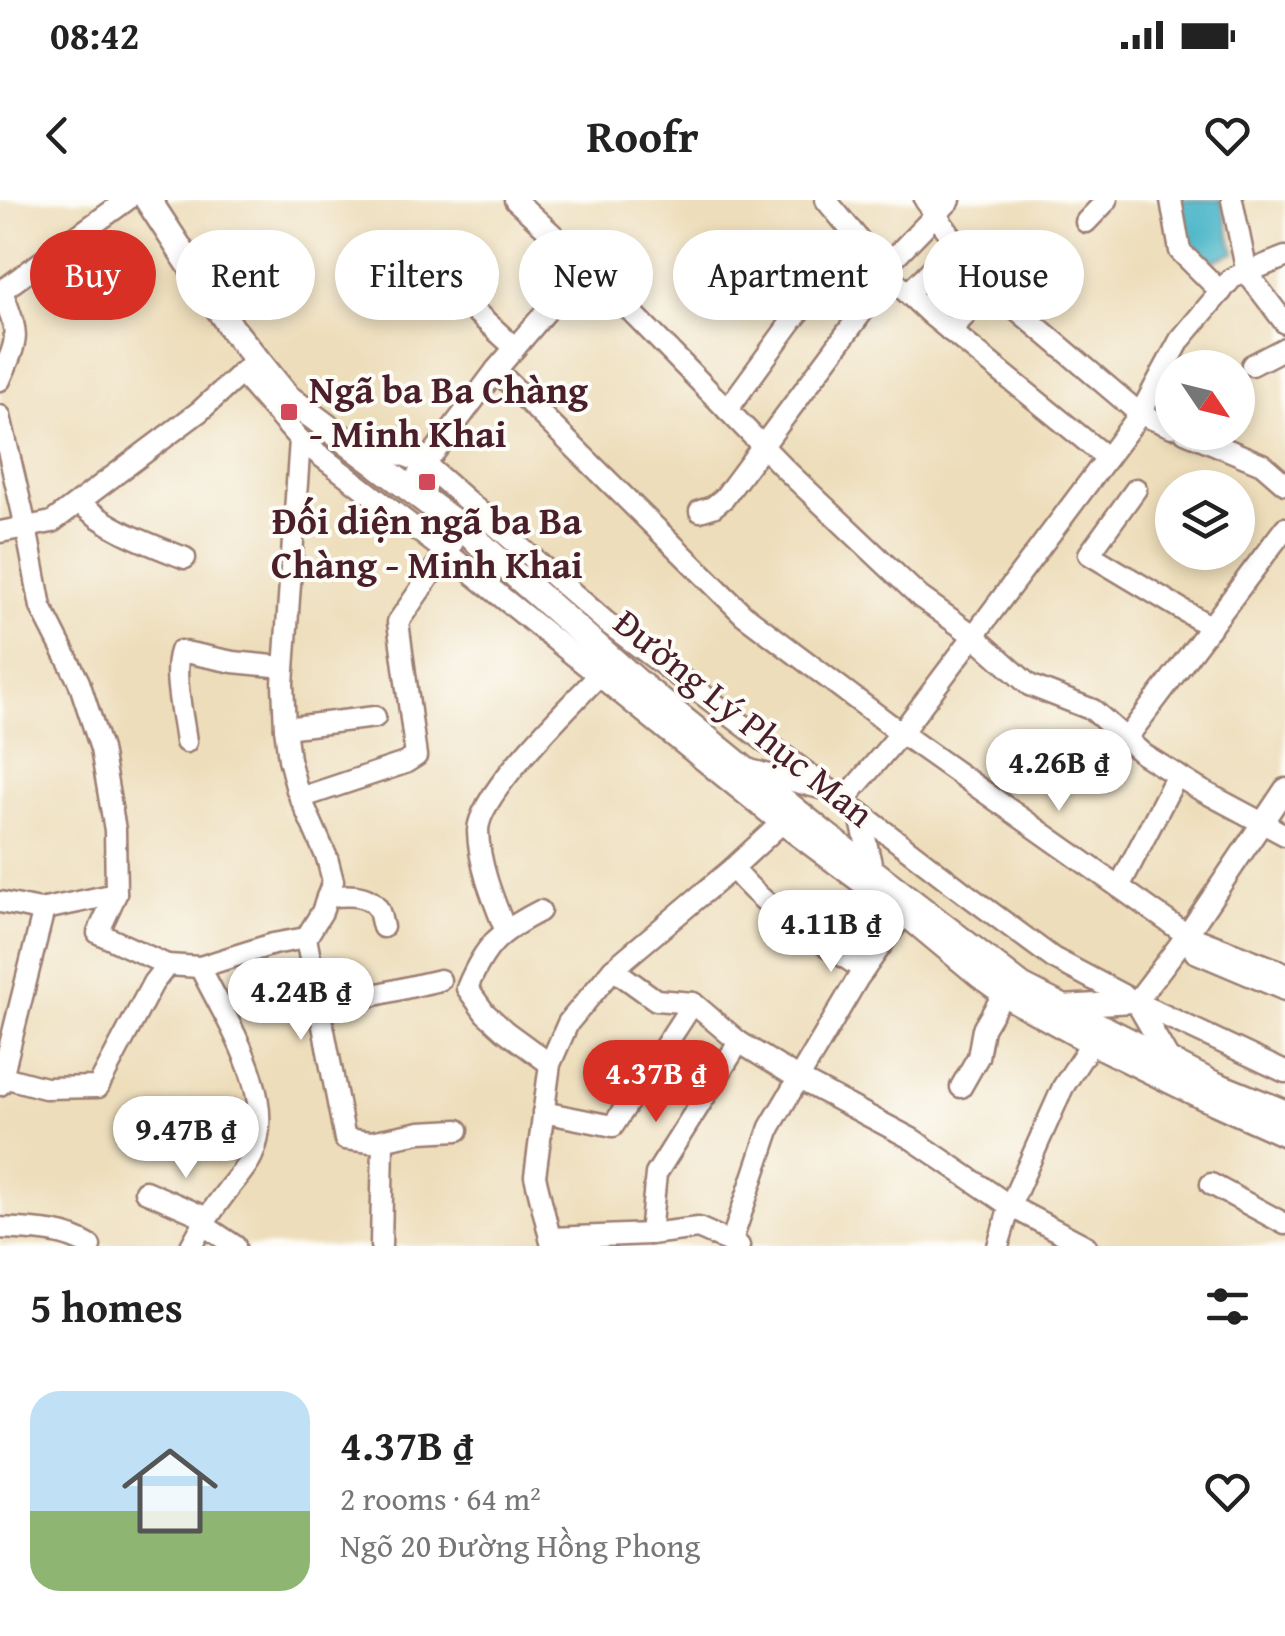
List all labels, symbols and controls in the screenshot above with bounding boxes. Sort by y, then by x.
text: 08:42 [50,7,140,63]
text: Roofr [586,103,699,168]
icon: back [30,108,85,163]
icon: heart [1200,108,1255,163]
chip: Buy [30,230,156,320]
chip: Rent [176,230,315,320]
chip: Filters [335,230,499,320]
chip: New [519,230,653,320]
chip: Apartment [673,230,903,320]
chip: House [923,230,1084,320]
north arrow [1155,350,1255,450]
map controls [1155,350,1255,570]
place label: Ngã ba Ba Chàng - Minh Khai [309,361,589,461]
marker: Ngã ba Ba Chàng - Minh Khai [278,401,300,423]
button: layers [1155,470,1255,570]
marker: Đối diện ngã ba Ba Chàng - Minh Khai [416,471,438,493]
place label: Đối diện ngã ba Ba Chàng - Minh Khai [271,492,583,592]
street label: Đường Lý Phục Man [602,595,887,840]
pin: 4.26B ₫ [967,729,1151,814]
text: 4.26B ₫ [1008,738,1110,785]
pin: 4.11B ₫ [739,890,923,975]
text: 4.11B ₫ [780,899,882,946]
pin: 4.24B ₫ [209,958,393,1043]
text: 4.24B ₫ [250,967,352,1014]
pin: 4.37B ₫ [564,1040,748,1125]
text: 4.37B ₫ [605,1049,707,1096]
pin: 9.47B ₫ [94,1096,278,1181]
text: 9.47B ₫ [135,1105,237,1152]
text: 5 homes [30,1276,183,1337]
icon: filters [1200,1279,1255,1334]
text: 4.37B ₫ [340,1414,474,1475]
icon: home [110,1431,230,1551]
icon: heart [1200,1464,1255,1519]
text: 2 rooms · 64 m² [340,1475,541,1522]
text: Ngõ 20 Đường Hồng Phong [340,1522,700,1569]

